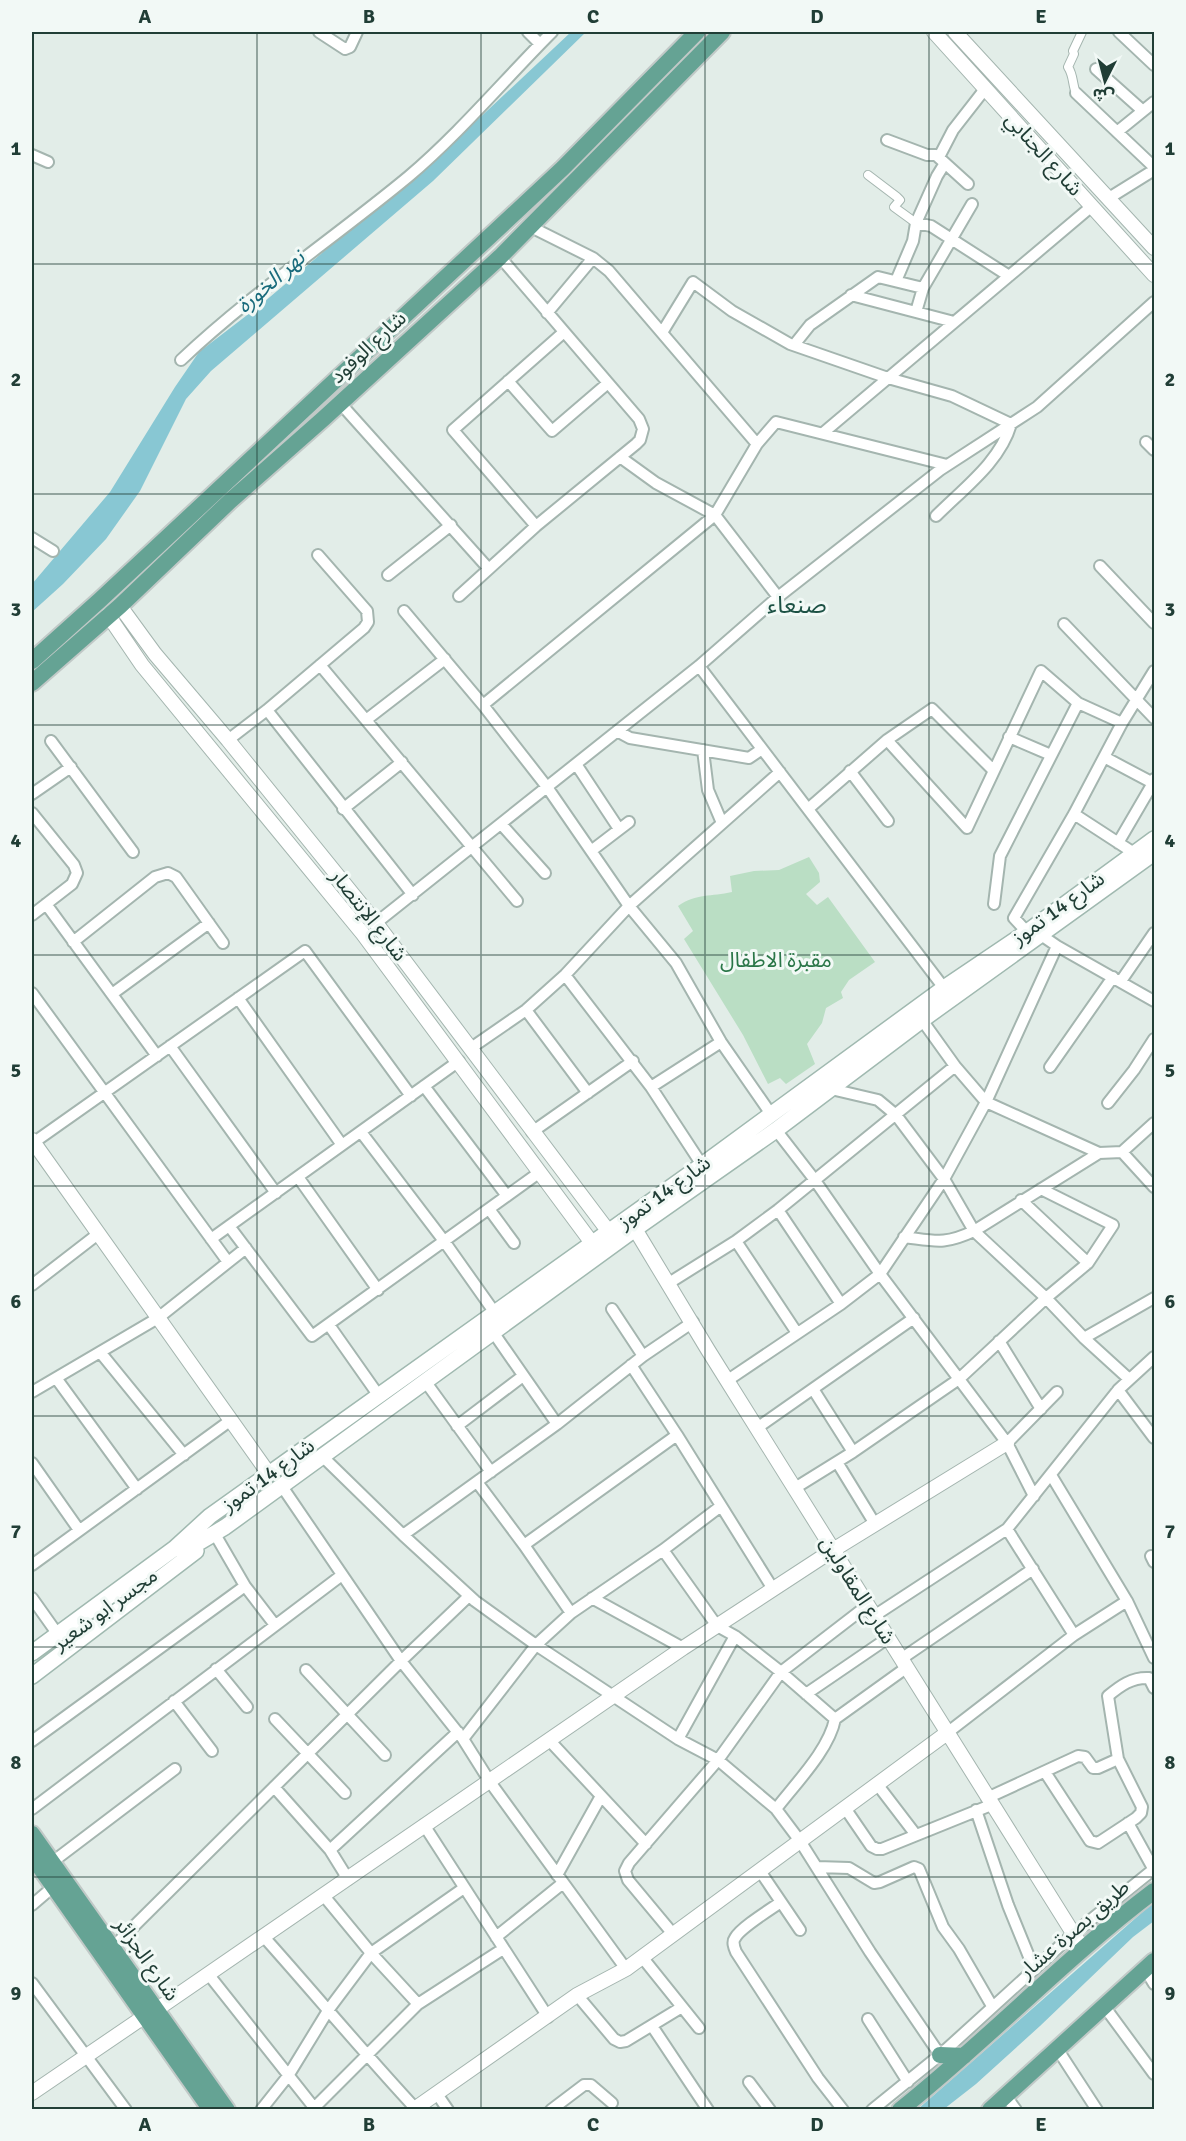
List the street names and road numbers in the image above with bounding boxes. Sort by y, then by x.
street label: شارع الجنابي [997,107,1088,203]
street label: شارع الوفود [324,305,413,390]
street label: شارع الإنتصار [323,863,413,968]
street label: شارع 14 تموز [1005,865,1111,953]
street label: شارع 14 تموز [611,1149,717,1237]
street label: شارع 14 تموز [215,1432,321,1520]
street label: شارع المقاولين [813,1531,902,1650]
street label: مجسر ابو شعير [46,1562,163,1657]
street label: طريق بصرة عشار [1013,1874,1135,1985]
street label: شارع الجزائر [107,1911,185,2007]

